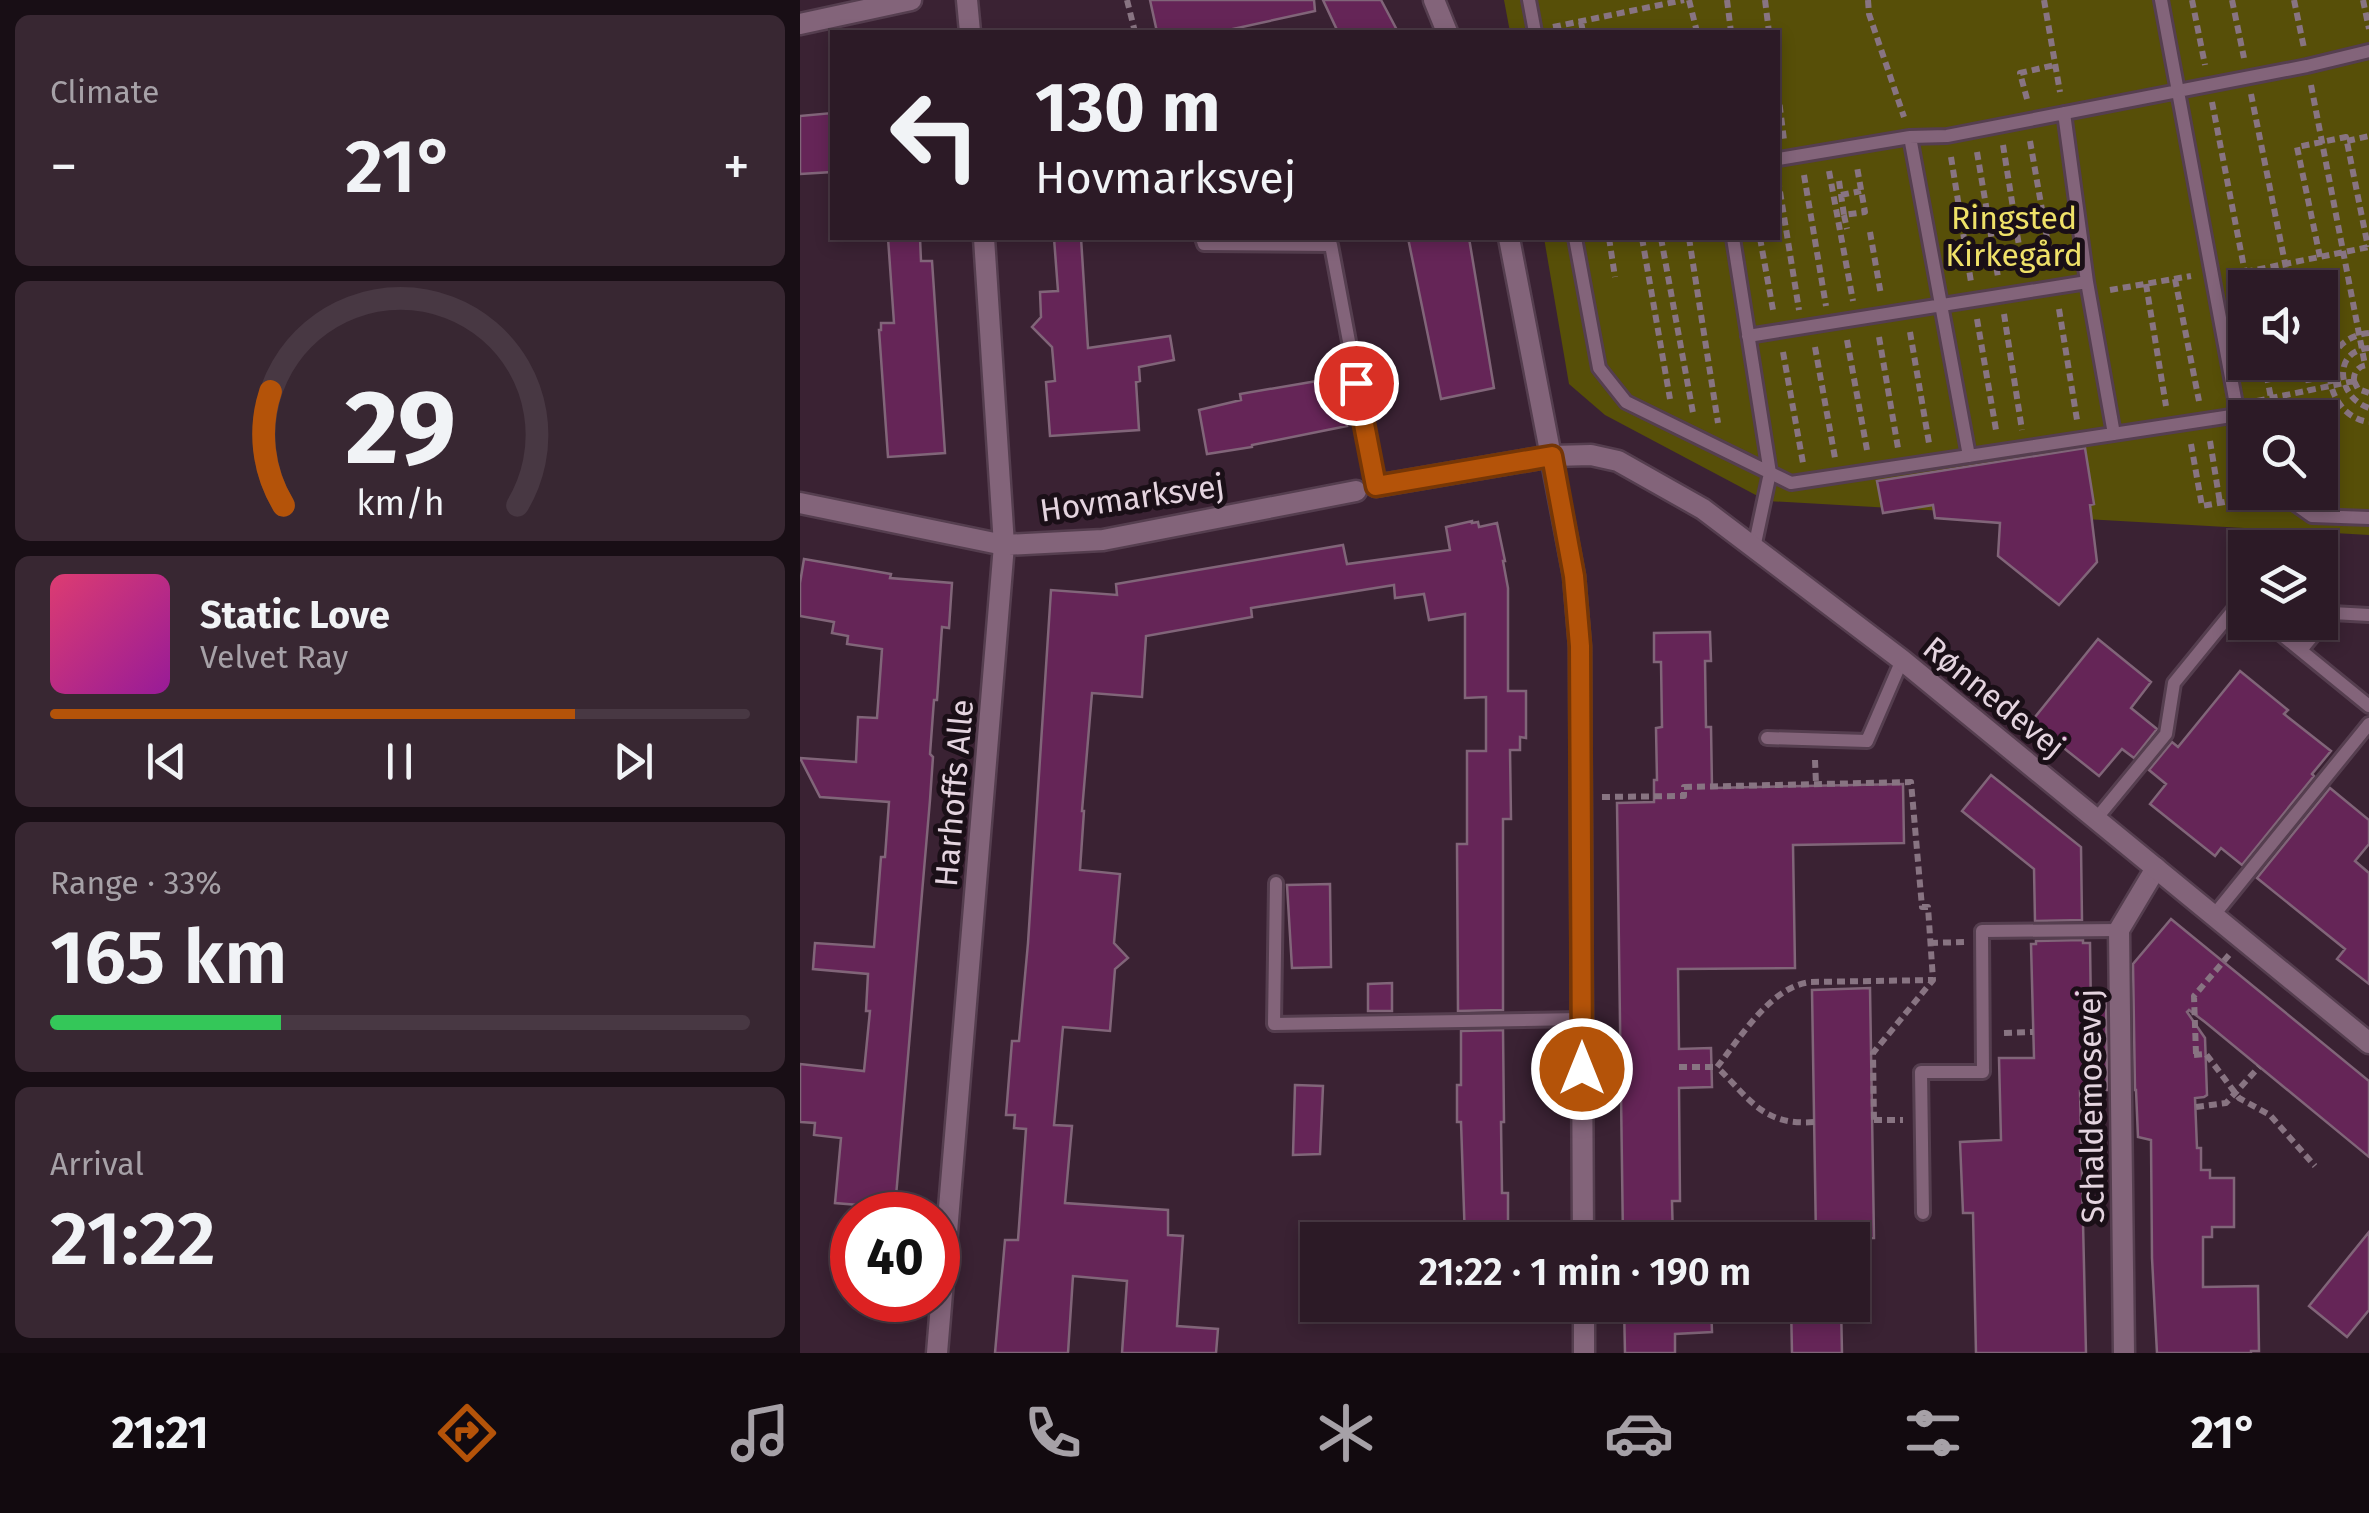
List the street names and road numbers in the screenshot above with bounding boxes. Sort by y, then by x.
street label: Hovmarksvej [1037,466,1227,530]
street label: Rønnedevej [1916,628,2072,766]
street label: Harhoffs Alle [927,698,981,888]
street label: Schaldemosevej [2070,988,2112,1224]

